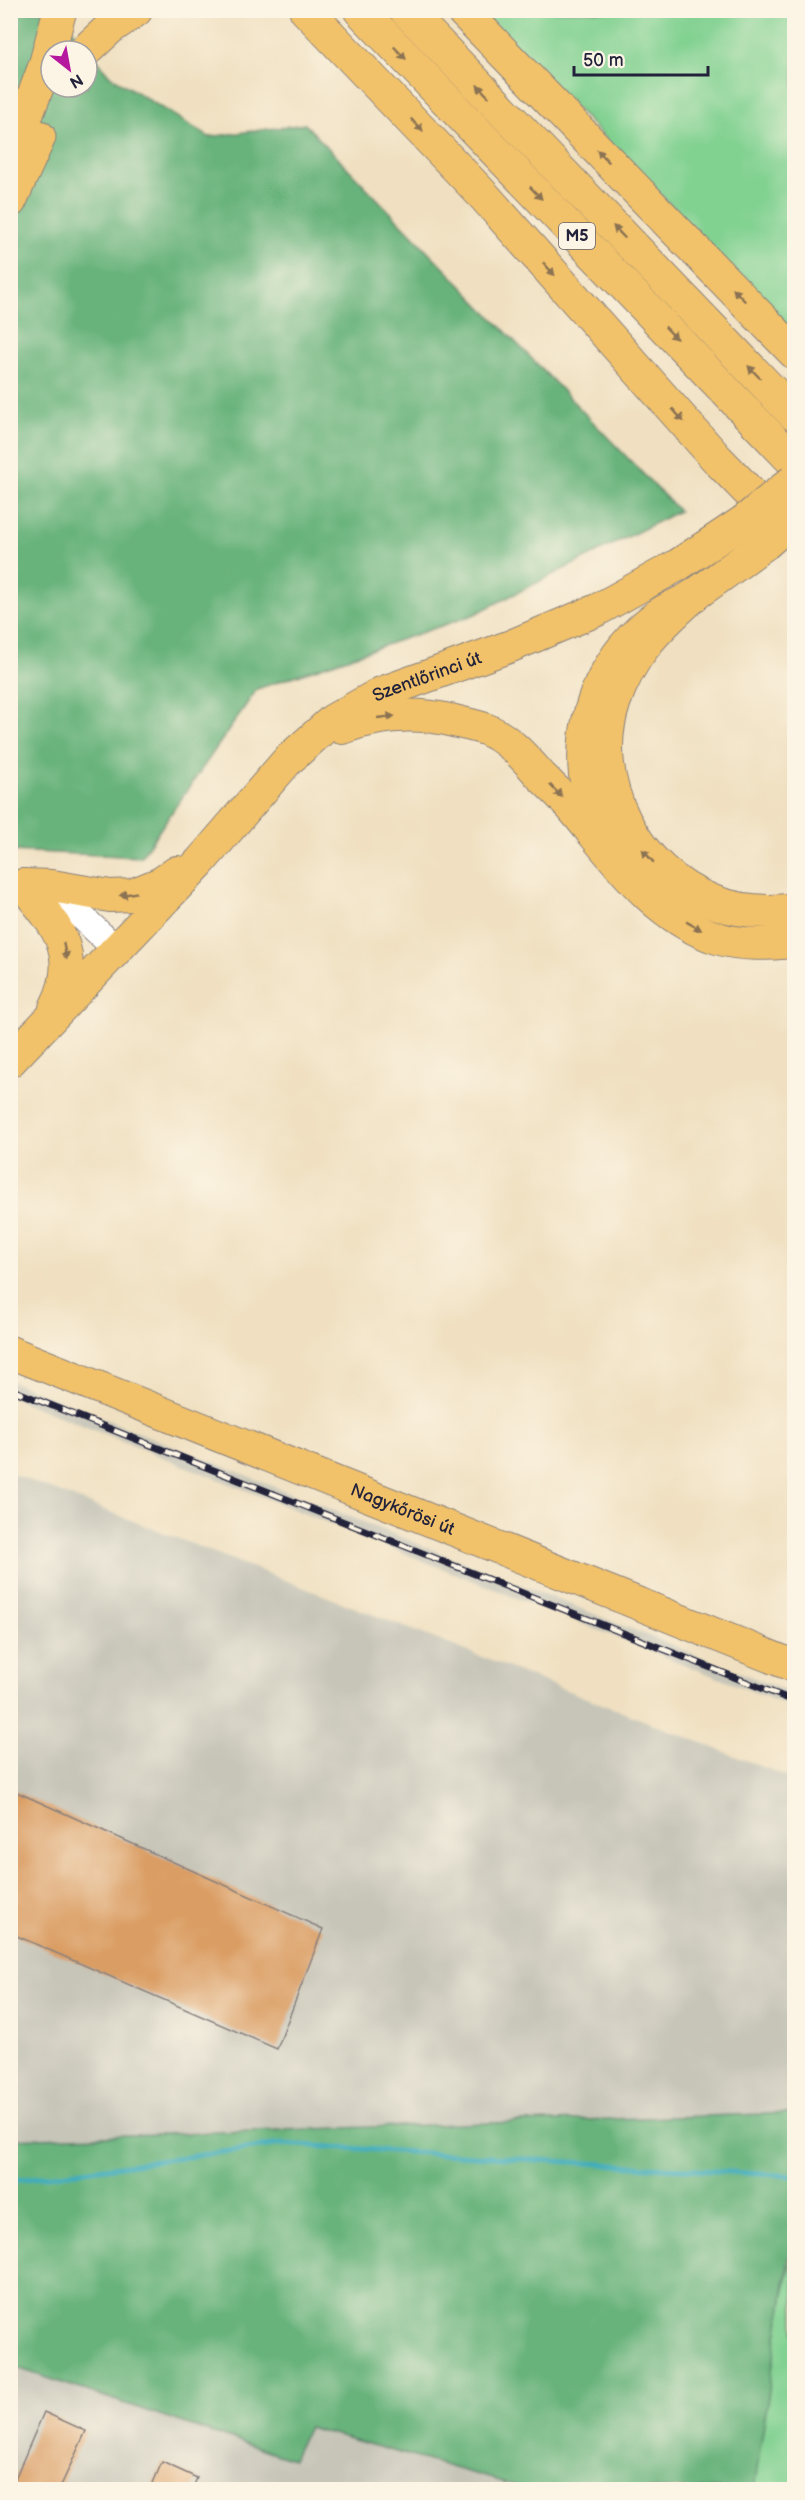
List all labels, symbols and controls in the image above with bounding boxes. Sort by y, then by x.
north arrow [39,39,99,99]
scale bar [574,39,708,77]
one-way arrow [393,45,407,59]
text: 50 m [583,50,624,71]
text: N [66,69,86,92]
one-way arrow [477,85,491,99]
one-way arrow [410,118,424,133]
one-way arrow [597,149,611,163]
one-way arrow [528,186,542,200]
road number: M5 [559,223,595,249]
one-way arrow [612,225,626,239]
one-way arrow [542,261,555,276]
one-way arrow [733,289,747,303]
one-way arrow [664,326,678,341]
one-way arrow [747,365,761,380]
one-way arrow [671,407,684,422]
street label: Szentlőrinci út [369,647,485,706]
one-way arrow [377,712,396,722]
one-way arrow [549,783,563,798]
one-way arrow [642,849,655,864]
one-way arrow [119,890,138,899]
one-way arrow [686,921,703,931]
one-way arrow [61,942,71,960]
street label: Nagykőrösi út [347,1479,458,1540]

